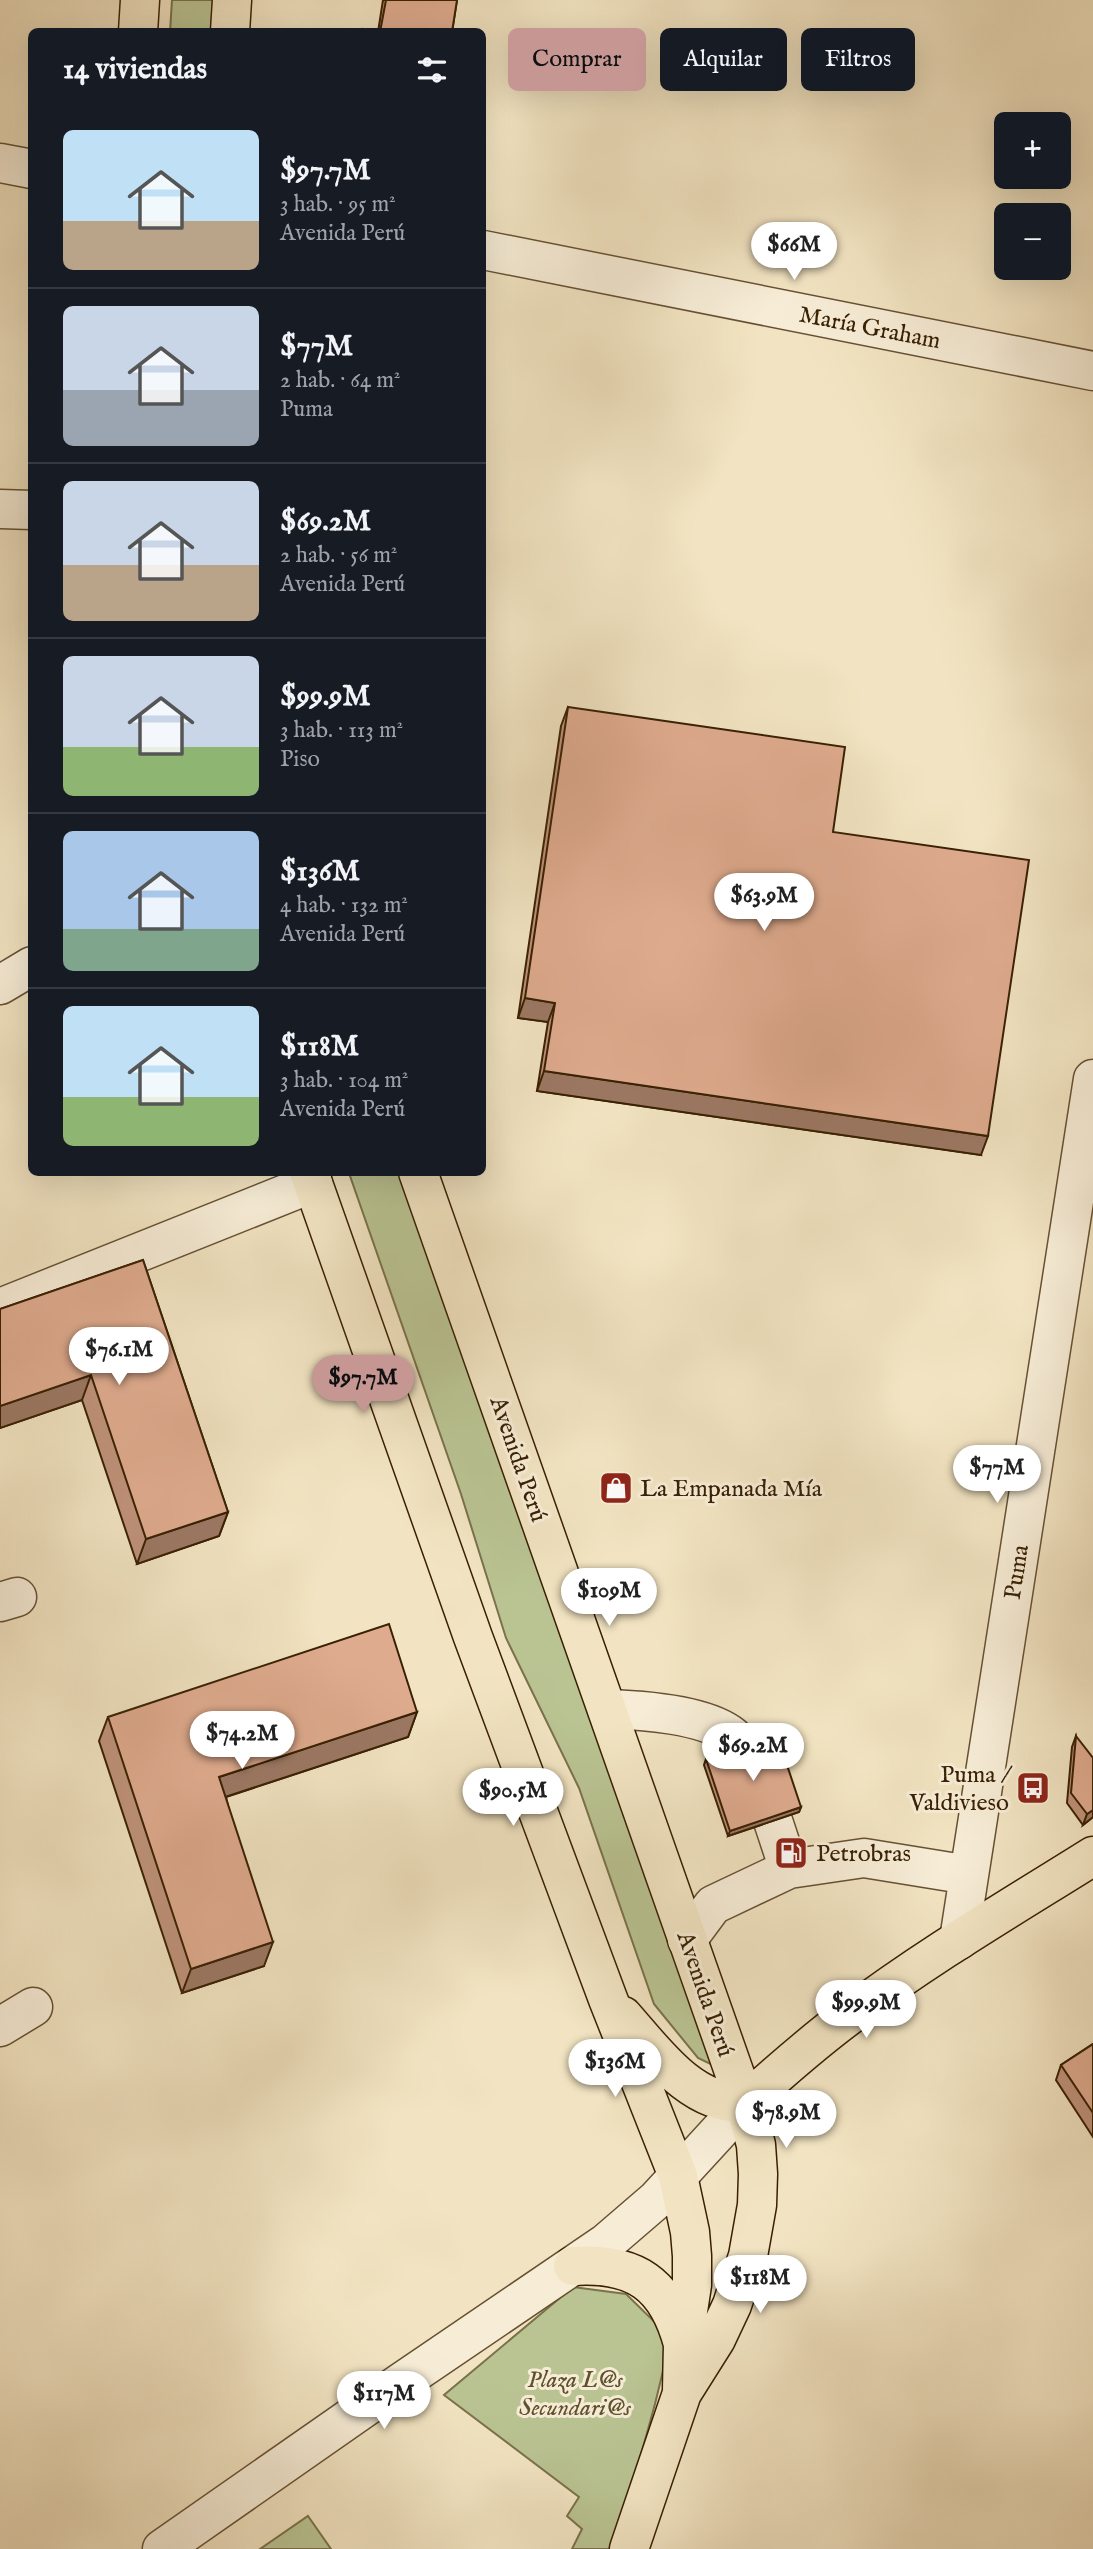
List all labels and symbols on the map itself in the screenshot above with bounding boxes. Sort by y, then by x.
pin: $66M [753,222,835,282]
street label: María Graham [796,300,943,357]
pin: $63.9M [707,874,821,933]
pin: $76.1M [62,1328,176,1387]
pin: $97.7M [306,1356,420,1415]
street label: Avenida Perú [481,1392,553,1526]
pin: $77M [956,1446,1038,1505]
shop icon: La Empanada Mía [597,1469,635,1507]
place label: La Empanada Mía [640,1474,823,1505]
street label: Puma [998,1542,1037,1602]
pin: $109M [560,1568,658,1628]
pin: $74.2M [185,1712,299,1771]
pin: $69.2M [696,1724,810,1783]
place label: Puma / Valdivieso [909,1760,1013,1819]
pin: $90.5M [456,1769,570,1828]
bus stop icon: Puma / Valdivieso [1014,1769,1052,1807]
fuel station icon: Petrobras [772,1834,810,1872]
place label: Petrobras [816,1839,911,1870]
street label: Avenida Perú [668,1927,740,2061]
pin: $99.9M [809,1980,923,2040]
pin: $136M [566,2039,664,2099]
pin: $78.9M [729,2090,843,2150]
pin: $118M [711,2256,809,2315]
park label: Plaza L@s Secundari@s [519,2365,632,2424]
pin: $117M [335,2372,433,2431]

